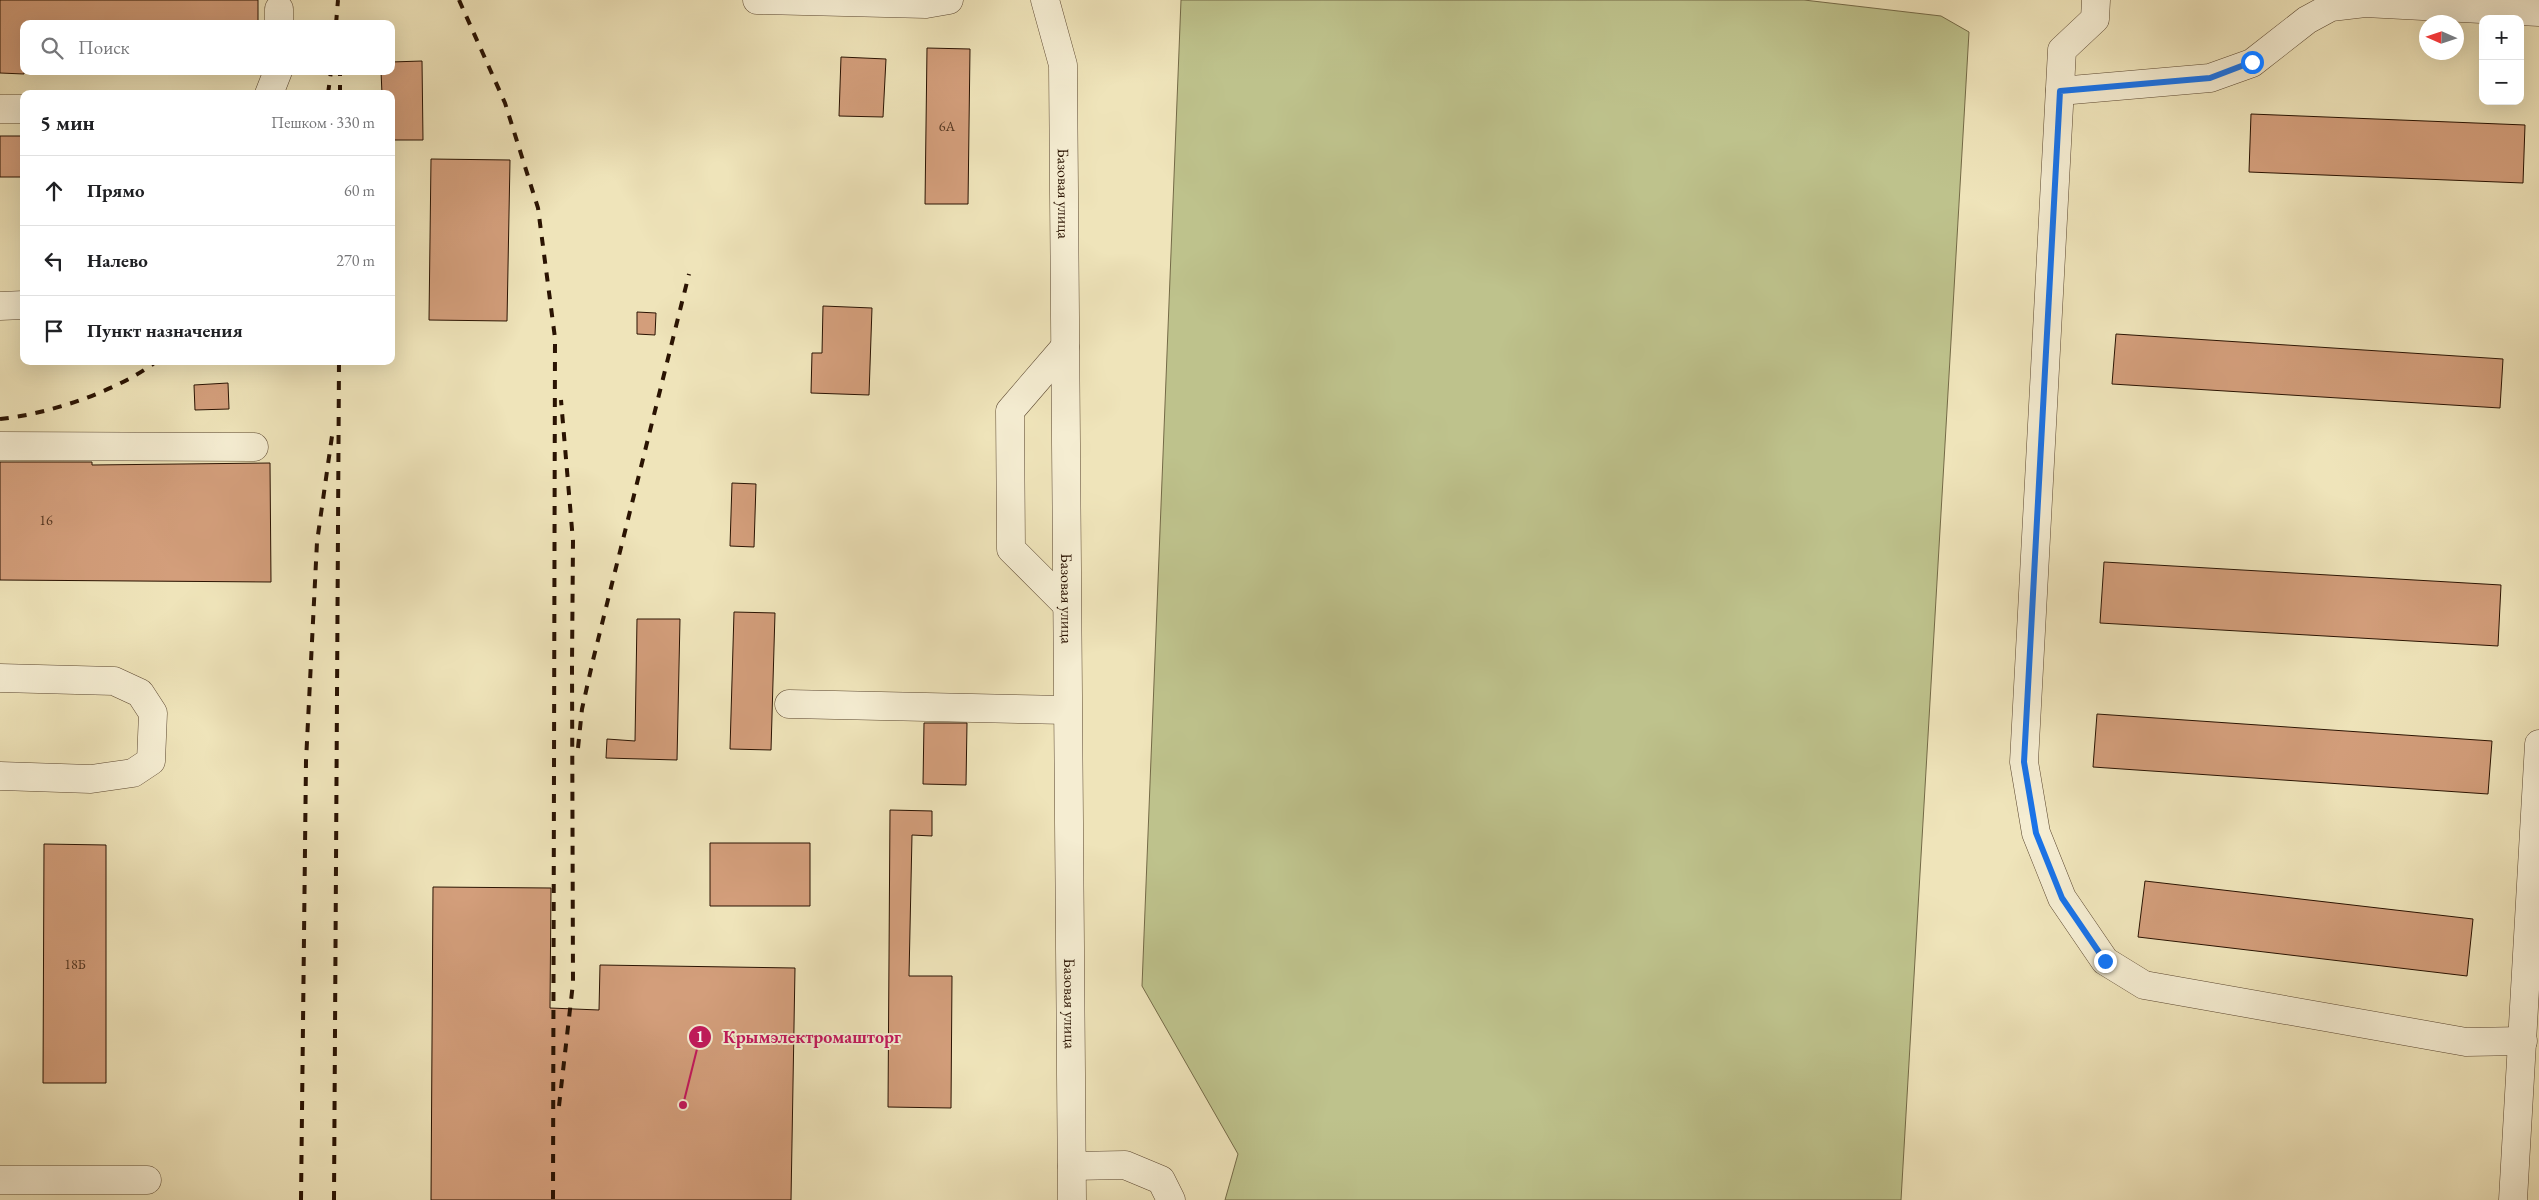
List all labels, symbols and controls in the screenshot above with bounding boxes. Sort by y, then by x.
north arrow [2419,15,2464,60]
map controls [2479,15,2524,105]
button: + [2479,15,2524,60]
search box [20,20,395,75]
icon: search [38,34,66,62]
text: Поиск [78,35,130,60]
route start [2241,51,2264,74]
button: − [2479,60,2524,105]
text: 5 мин [40,109,95,136]
text: Пешком · 330 m [271,112,375,133]
house number: 6А [939,117,956,135]
street label: Базовая улица [1053,148,1074,240]
icon: ahead [40,177,68,205]
text: Прямо [87,178,145,203]
text: 60 m [344,180,375,201]
icon: left [40,247,68,275]
text: Налево [87,248,148,273]
text: 270 m [336,250,375,271]
icon: arrive [40,317,68,345]
text: Пункт назначения [87,318,243,343]
house number: 16 [39,511,53,529]
street label: Базовая улица [1056,553,1078,645]
route end [2094,950,2117,973]
house number: 18Б [64,955,86,973]
street label: Базовая улица [1059,958,1081,1050]
callout: Крымэлектромашторг [688,1020,911,1053]
text: Крымэлектромашторг [723,1025,901,1048]
text: 1 [696,1027,704,1046]

